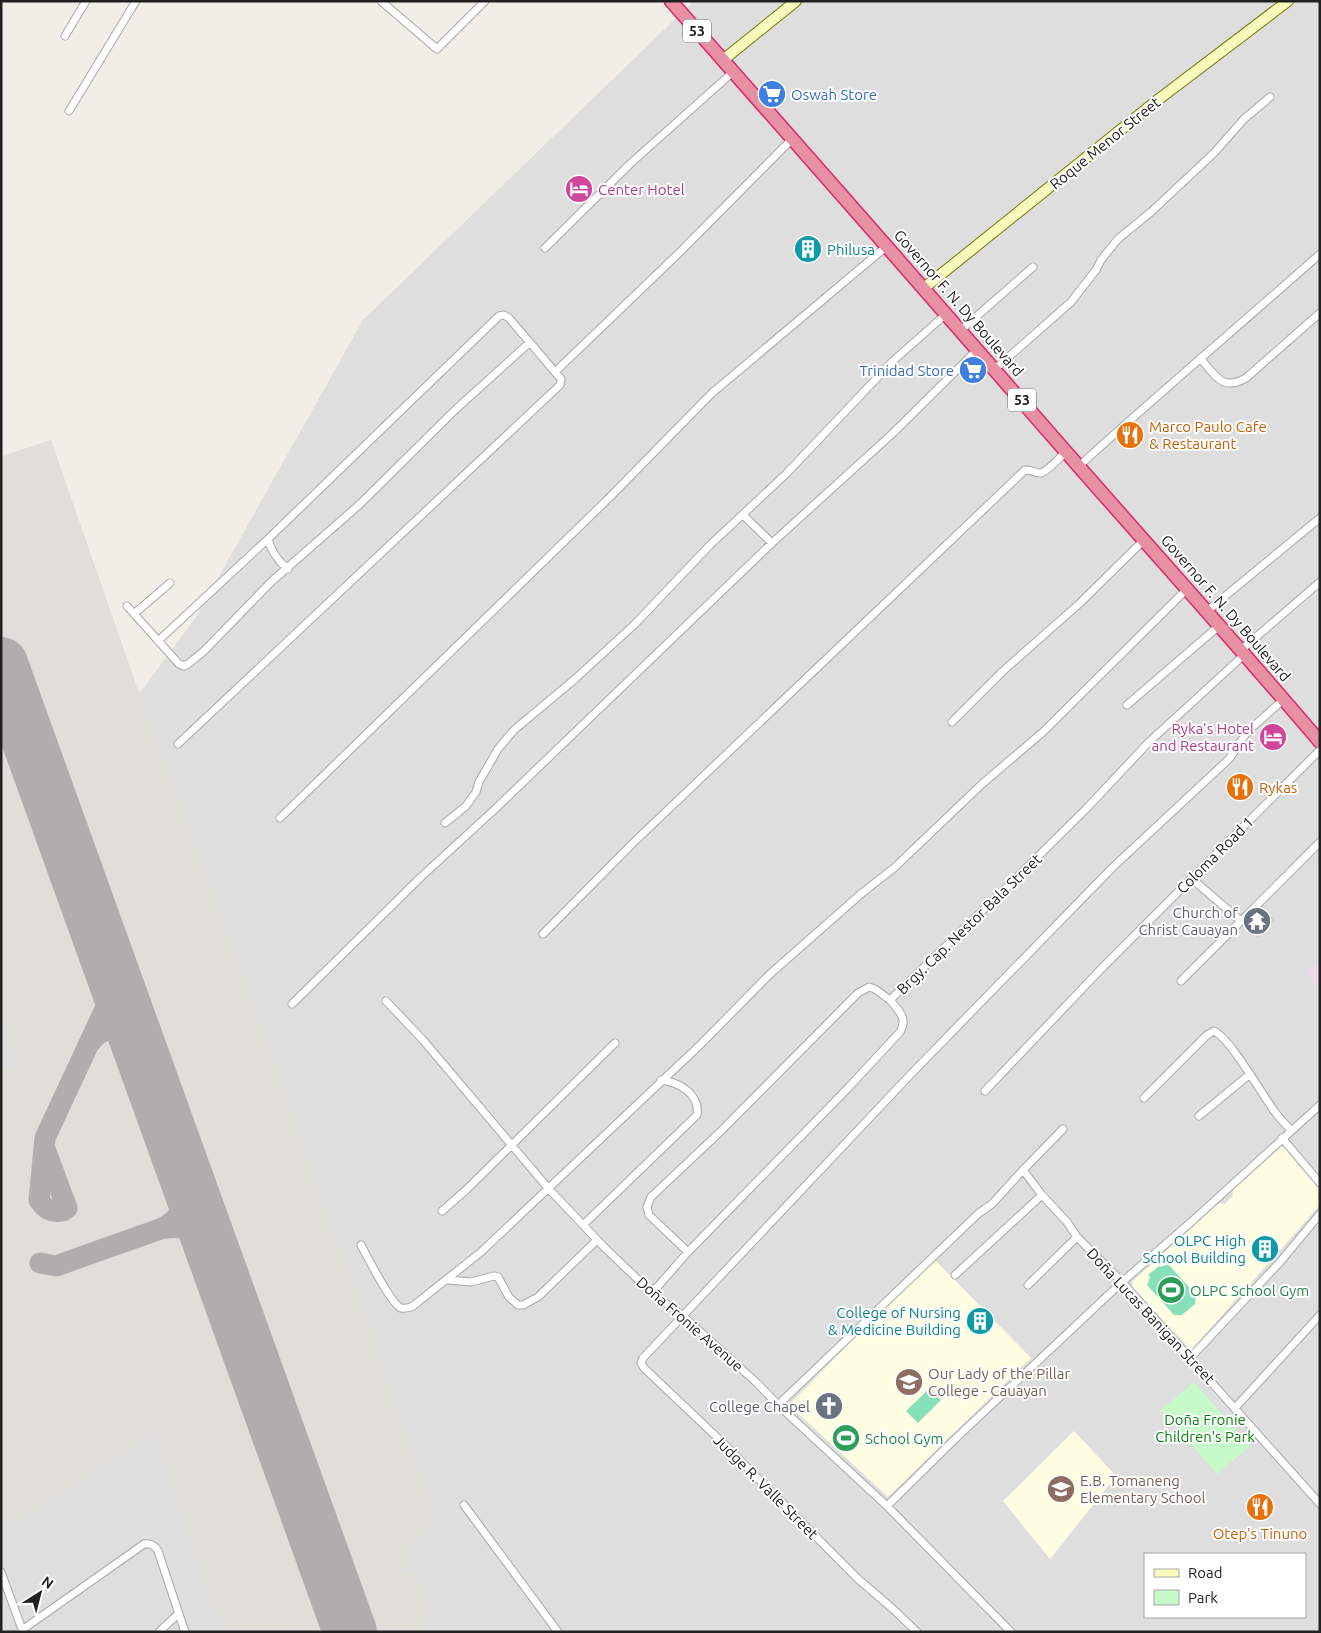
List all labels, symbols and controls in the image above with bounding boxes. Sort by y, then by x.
road number: 53 [683,20,711,42]
supermarket icon: Oswah Store [757,79,787,109]
place label: Oswah Store [791,86,877,103]
street label: Roque Menor Street [1046,93,1164,193]
hotel icon: Center Hotel [564,174,594,204]
place label: Center Hotel [598,181,685,198]
street label: Governor F. N. Dy Boulevard [891,226,1027,380]
building icon: Philusa [793,234,823,264]
place label: Philusa [827,241,875,258]
supermarket icon: Trinidad Store [958,355,988,385]
place label: Trinidad Store [859,362,954,379]
road number: 53 [1008,388,1036,412]
place label: Marco Paulo Cafe & Restaurant [1149,418,1267,452]
restaurant icon: Marco Paulo Cafe & Restaurant [1115,420,1145,450]
street label: Governor F. N. Dy Boulevard [1158,531,1294,685]
place label: Ryka's Hotel and Restaurant [1151,720,1254,754]
hotel icon: Ryka's Hotel and Restaurant [1258,722,1288,752]
restaurant icon: Rykas [1225,772,1255,802]
place label: Rykas [1259,779,1297,796]
street label: Coloma Road 1 [1173,813,1257,897]
street label: Brgy. Cap. Nestor Bala Street [893,850,1045,998]
place label: Church of Christ Cauayan [1138,904,1238,938]
temple icon: Church of Christ Cauayan [1242,906,1272,936]
place label: OLPC High School Building [1142,1232,1246,1266]
building icon: OLPC High School Building [1250,1234,1280,1264]
street label: Doña Lucas Banigan Street [1084,1245,1219,1388]
street label: Doña Fronie Avenue [633,1273,747,1375]
sports icon: OLPC School Gym [1156,1275,1186,1305]
place label: OLPC School Gym [1190,1282,1309,1299]
place label: College of Nursing & Medicine Building [828,1304,961,1338]
building icon: College of Nursing & Medicine Building [965,1306,995,1336]
place label: Our Lady of the Pillar College - Cauayan [928,1365,1070,1399]
school or university icon: Our Lady of the Pillar College - Cauayan [894,1367,924,1397]
church icon: College Chapel [814,1391,844,1421]
place label: College Chapel [709,1398,810,1415]
park label: Doña Fronie Children's Park [1155,1411,1255,1445]
sports icon: School Gym [831,1423,861,1453]
place label: School Gym [865,1430,943,1447]
street label: Judge R. Valle Street [710,1431,822,1543]
place label: E.B. Tomaneng Elementary School [1080,1472,1206,1506]
school or university icon: E.B. Tomaneng Elementary School [1046,1474,1076,1504]
restaurant icon: Otep's Tinuno [1245,1492,1275,1522]
place label: Otep's Tinuno [1213,1525,1307,1542]
legend [1144,1553,1306,1618]
text: Road [1188,1564,1223,1581]
north arrow [15,1568,65,1618]
text: N [39,1573,57,1592]
text: Park [1188,1589,1218,1606]

